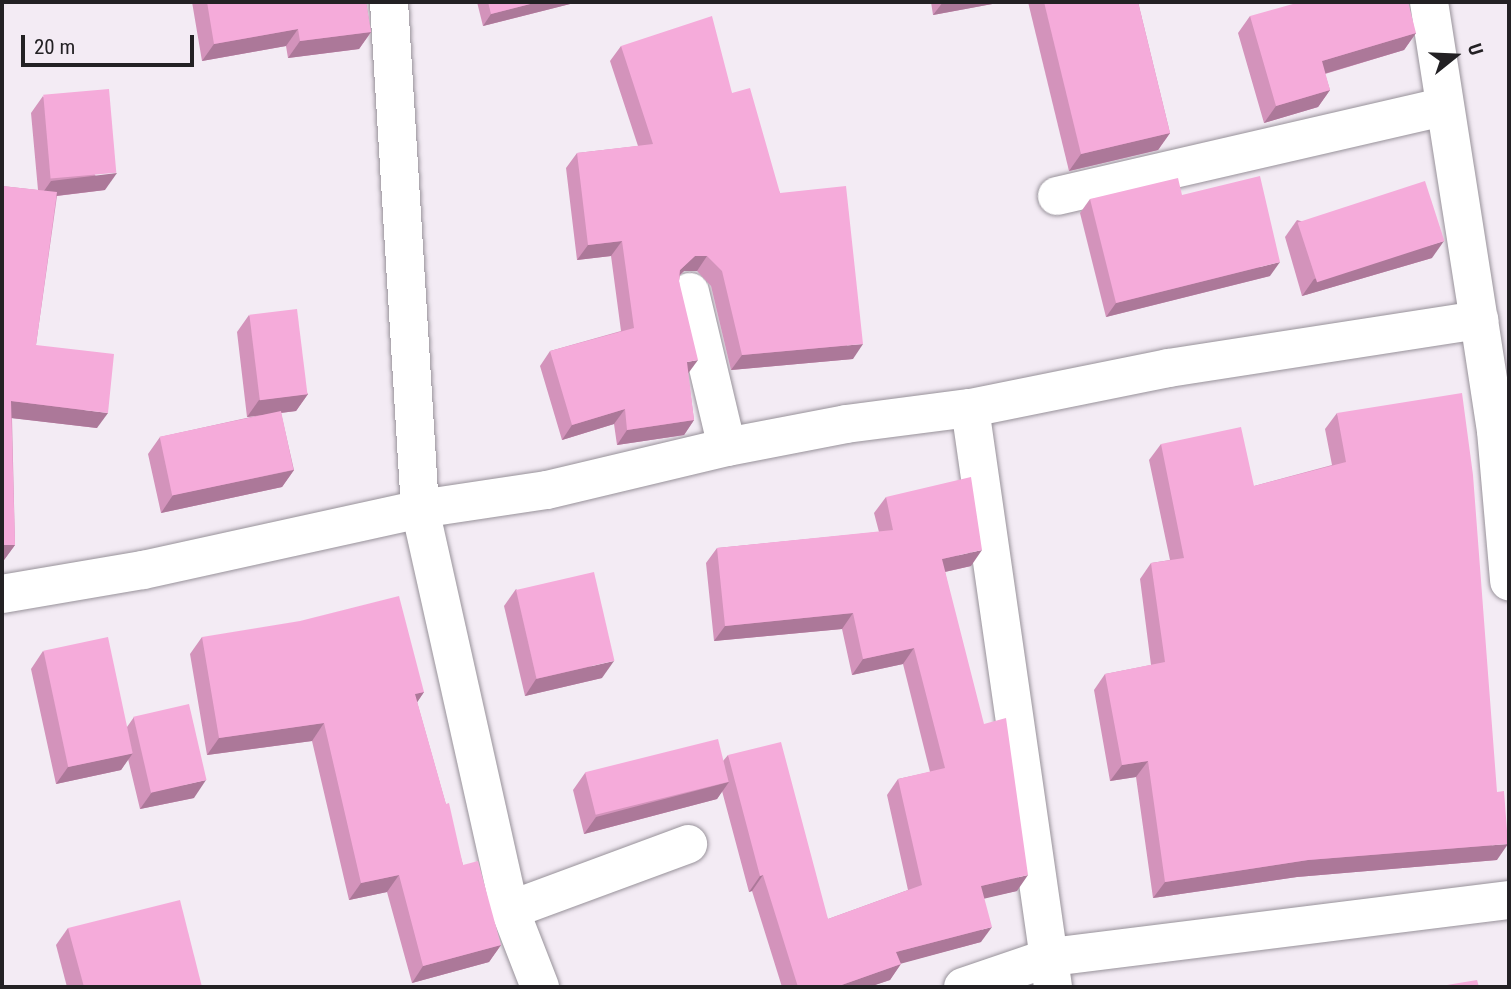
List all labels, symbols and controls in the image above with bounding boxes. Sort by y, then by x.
scale bar [24,21,198,65]
north arrow [1420,21,1490,91]
text: 20 m [34,35,75,59]
text: U [1463,41,1488,58]

